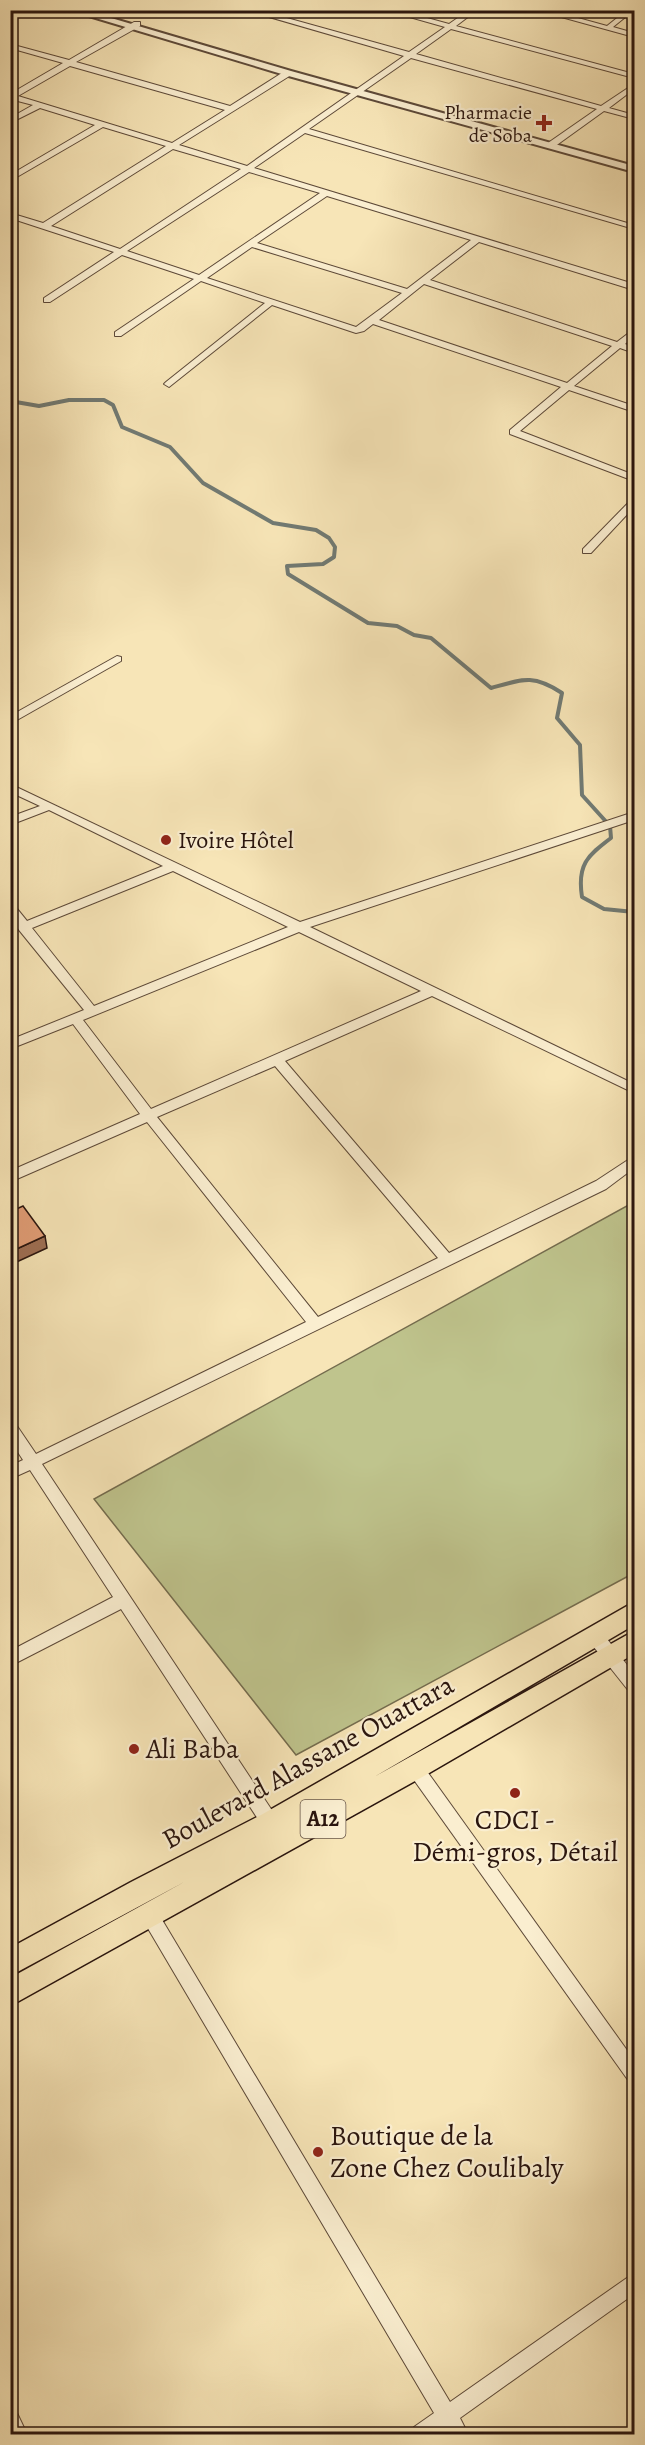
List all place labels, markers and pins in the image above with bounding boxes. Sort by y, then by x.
place label: Pharmacie de Soba [444,99,533,149]
marker: Pharmacie de Soba [537,116,551,130]
place label: Ivoire Hôtel [178,824,294,856]
marker: Ivoire Hôtel [159,833,173,847]
place label: Ali Baba [145,1730,239,1768]
marker: Ali Baba [127,1742,141,1756]
marker: CDCI - Démi-gros, Détail [508,1786,522,1800]
place label: CDCI - Démi-gros, Détail [412,1801,618,1871]
place label: Boutique de la Zone Chez Coulibaly [330,2117,564,2187]
marker: Boutique de la Zone Chez Coulibaly [311,2145,325,2159]

